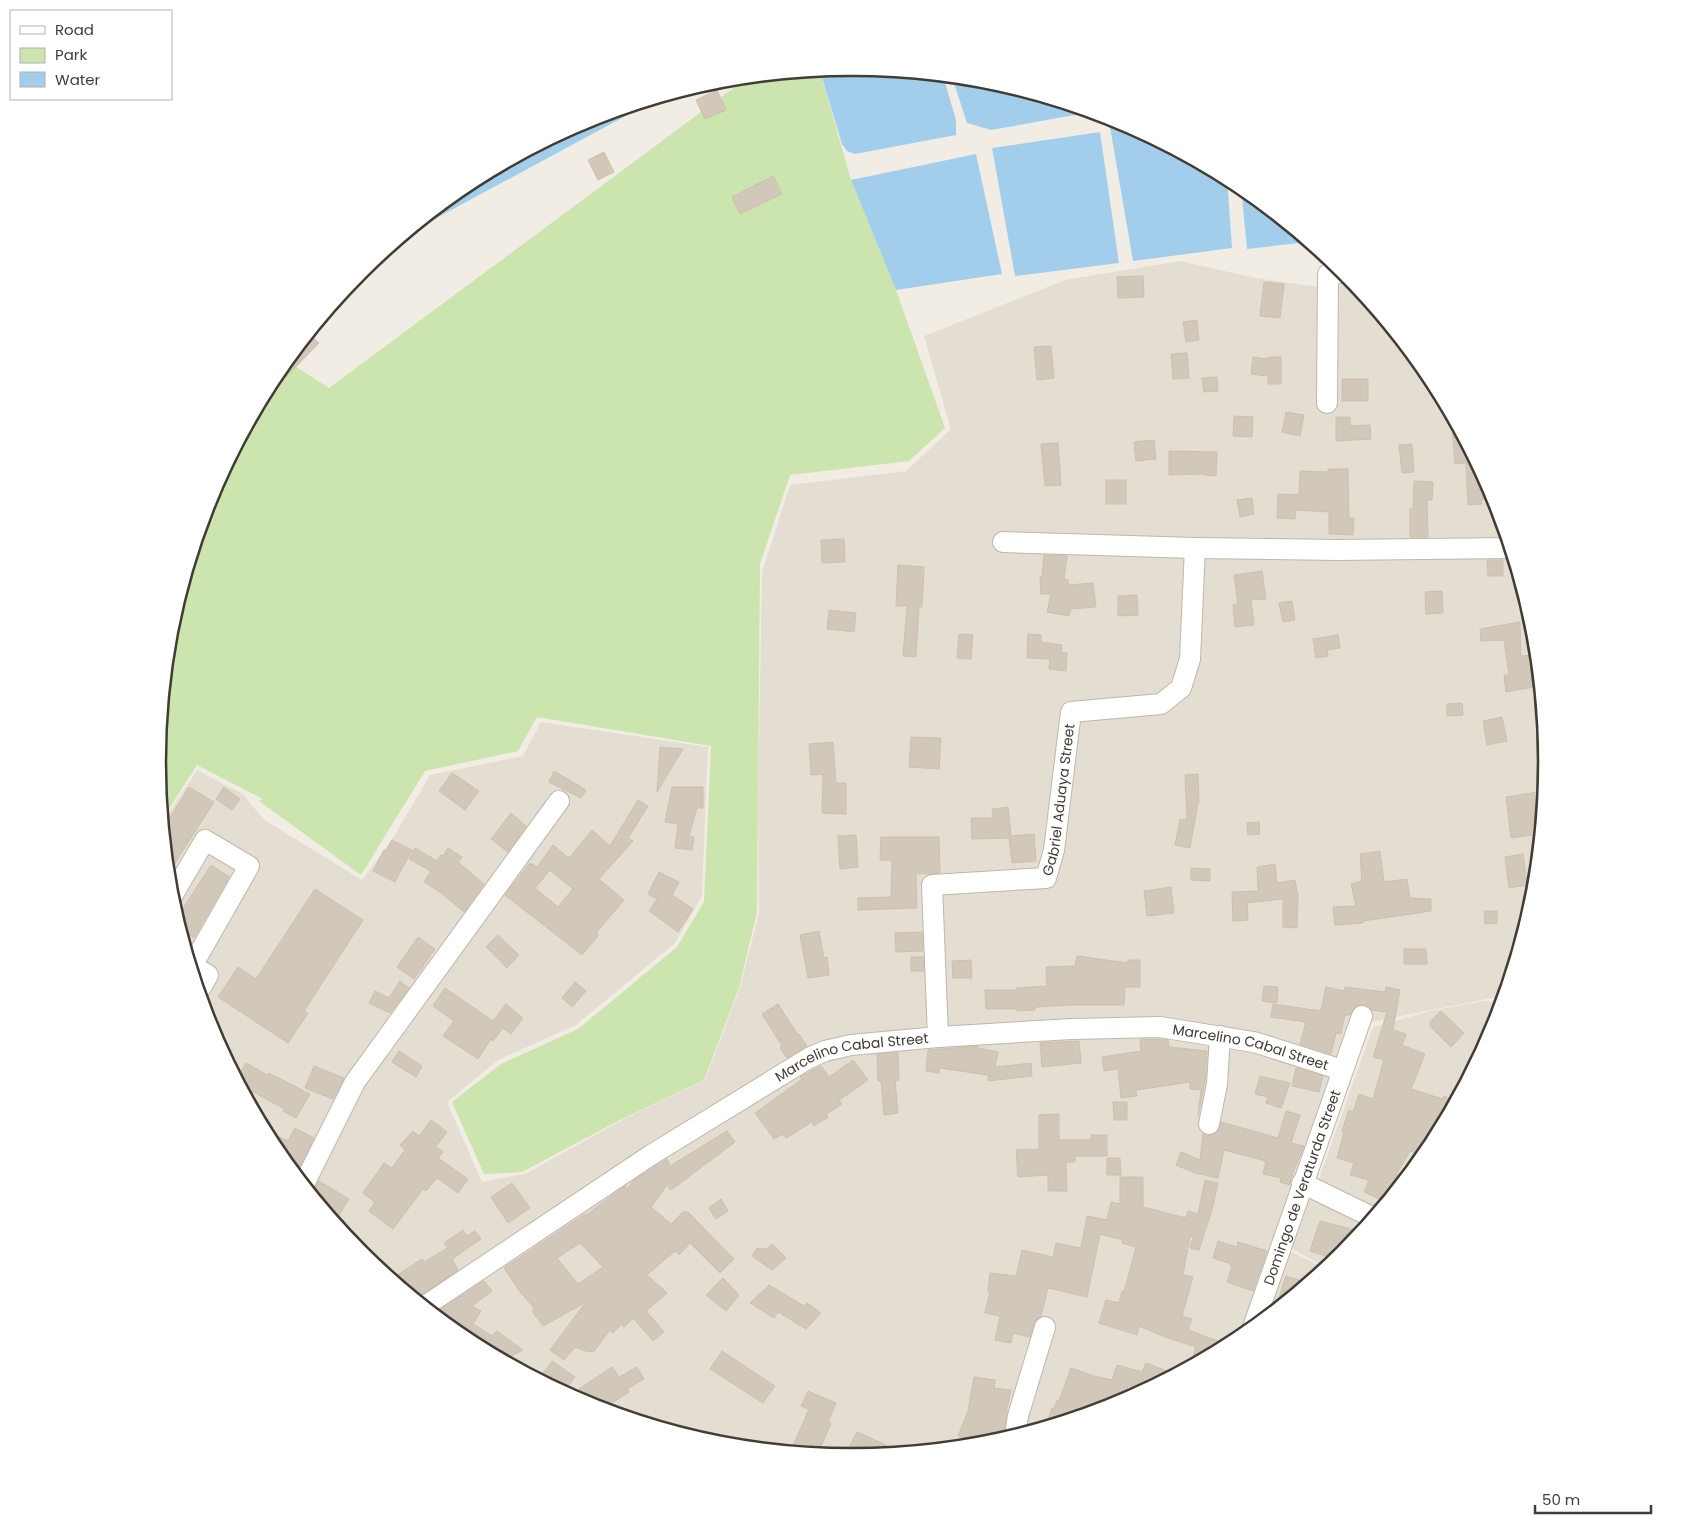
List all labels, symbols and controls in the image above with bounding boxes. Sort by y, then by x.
legend [10,10,172,100]
text: Road [55,19,94,40]
text: Park [55,44,87,65]
text: Water [55,69,101,90]
street label: Gabriel Aduaya Street [1037,722,1080,878]
street label: Marcelino Cabal Street [1171,1019,1331,1075]
street label: Marcelino Cabal Street [771,1028,929,1087]
street label: Domingo de Veraturda Street [1258,1087,1345,1288]
scale bar [1535,1482,1651,1514]
text: 50 m [1542,1489,1580,1510]

